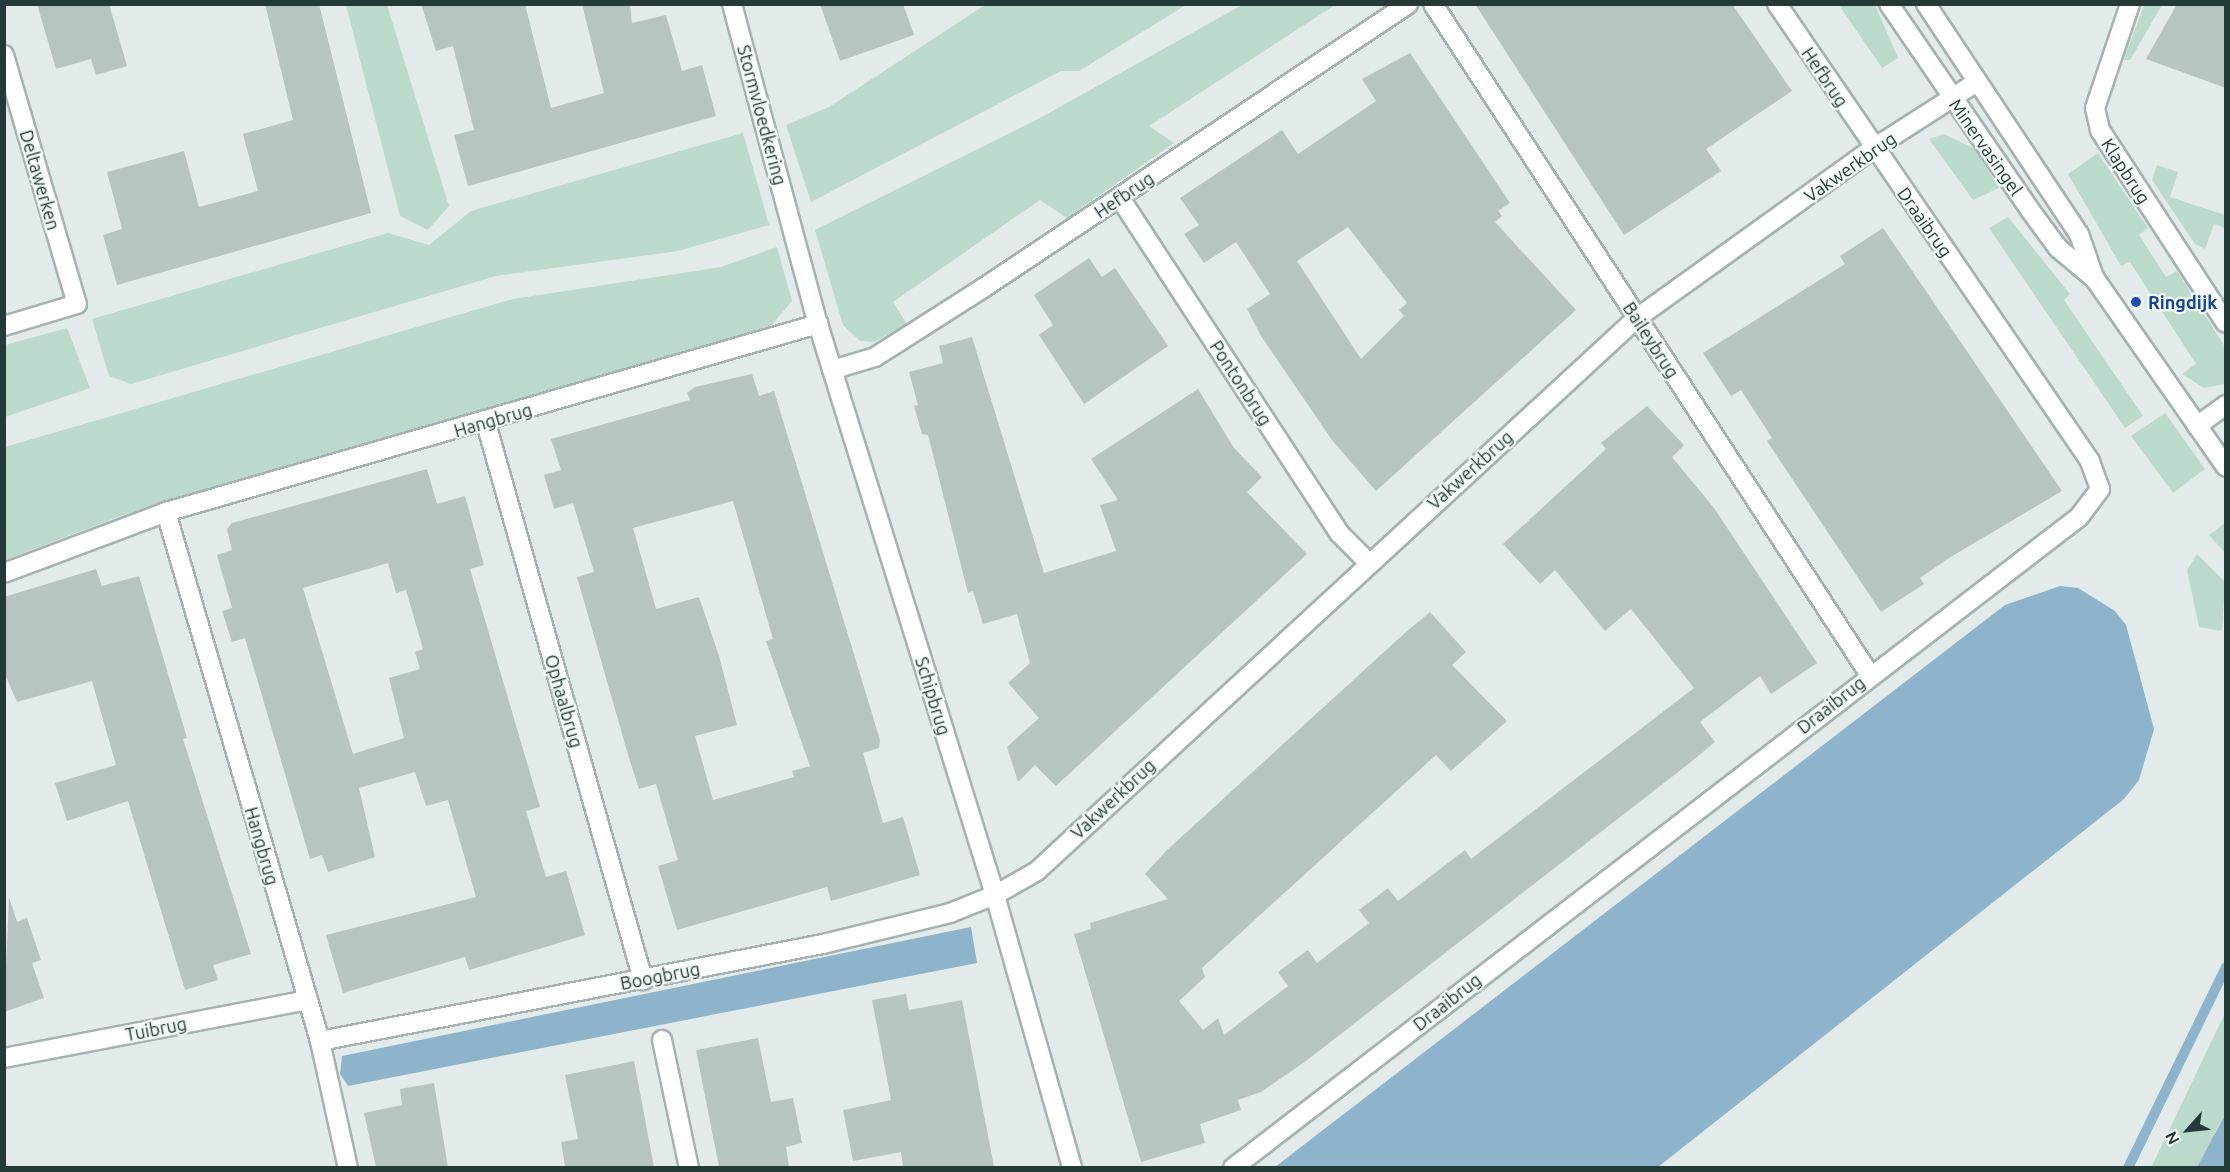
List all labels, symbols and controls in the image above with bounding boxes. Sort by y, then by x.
street label: Stormvloedkering [733,42,791,188]
street label: Hefbrug [1797,43,1853,111]
street label: Minervasingel [1945,95,2027,199]
street label: Deltawerken [15,127,65,233]
street label: Vakwerkbrug [1800,127,1900,207]
street label: Klapbrug [2097,134,2155,208]
street label: Hefbrug [1090,167,1158,223]
street label: Draaibrug [1893,183,1957,261]
place label: Ringdijk [2148,291,2217,313]
marker: Ringdijk [2129,295,2143,309]
street label: Baileybrug [1618,298,1684,382]
street label: Pontonbrug [1205,336,1277,430]
street label: Hangbrug [451,399,535,441]
street label: Vakwerkbrug [1423,426,1517,514]
street label: Ophaalbrug [540,652,588,750]
street label: Schipbrug [911,654,955,738]
street label: Draaibrug [1793,672,1869,738]
street label: Vakwerkbrug [1066,755,1160,843]
street label: Hangbrug [241,804,283,888]
street label: Boogbrug [618,958,702,994]
street label: Draaibrug [1409,969,1485,1035]
street label: Tuibrug [123,1012,189,1046]
north arrow [2158,1100,2218,1160]
text: N [2161,1129,2183,1148]

